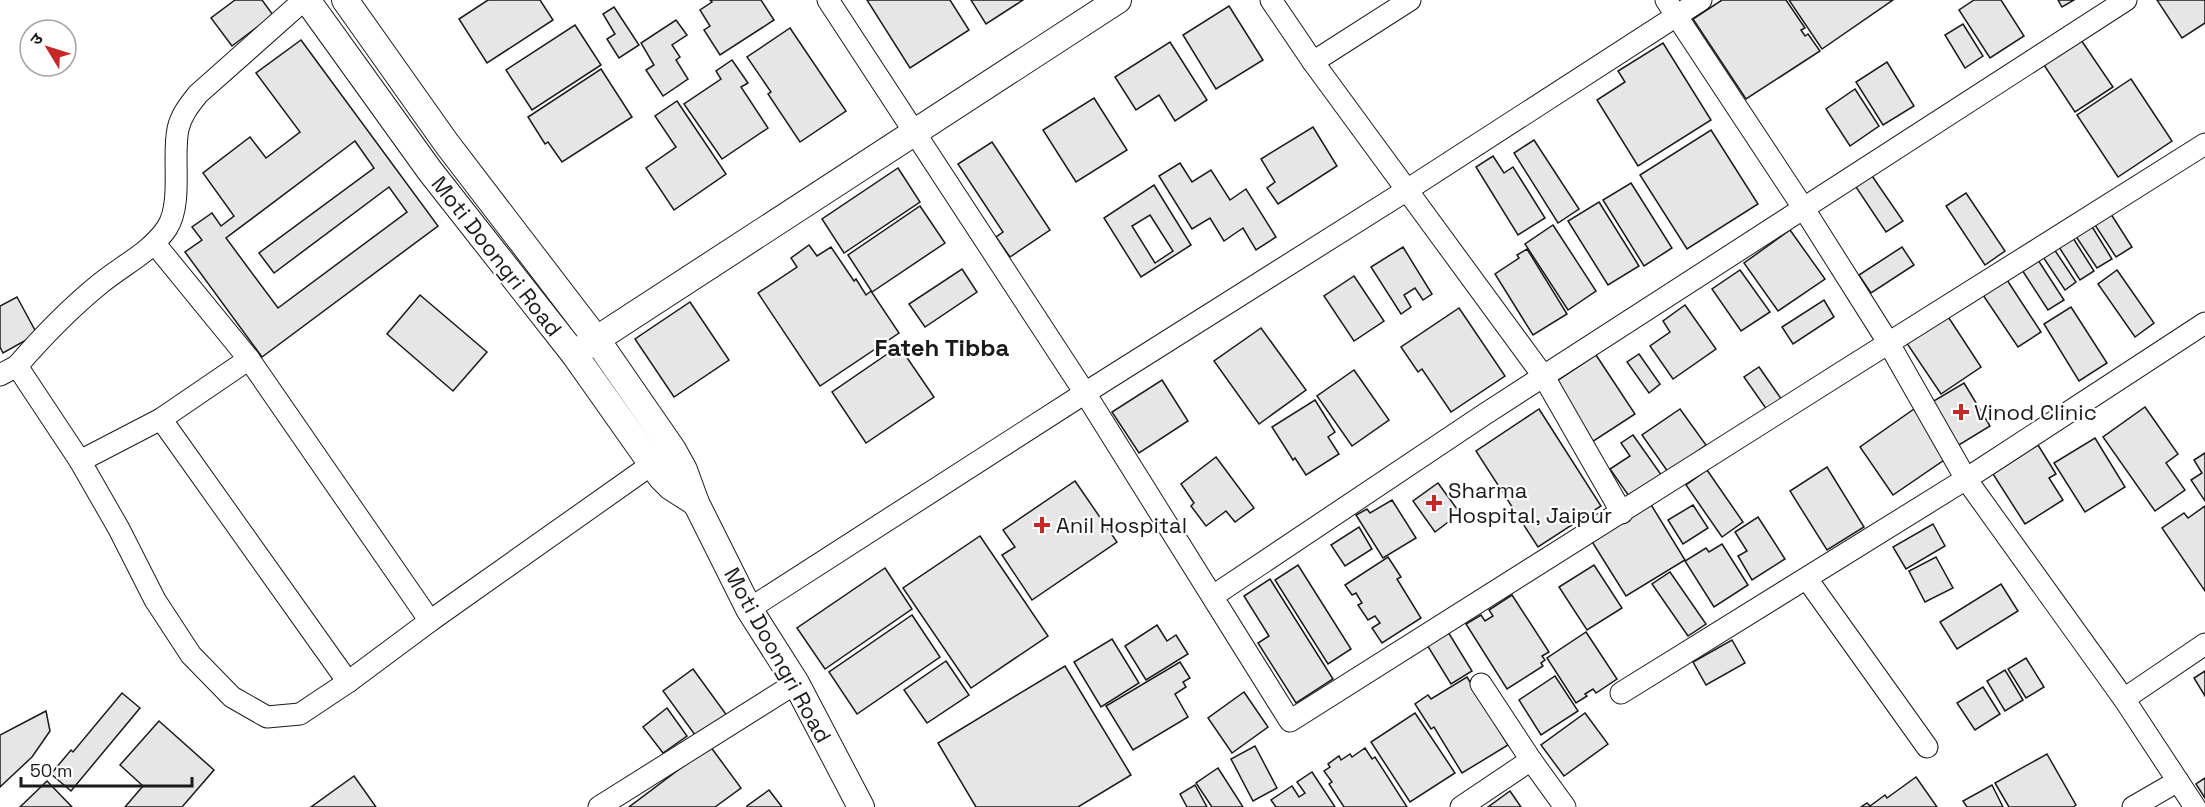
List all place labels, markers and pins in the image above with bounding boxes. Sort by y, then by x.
place label: Vinod Clinic [1974,398,2097,426]
marker: Vinod Clinic [1952,403,1970,421]
place label: Sharma Hospital, Jaipur [1448,476,1612,529]
marker: Sharma Hospital, Jaipur [1425,494,1443,512]
place label: Anil Hospital [1056,511,1187,539]
marker: Anil Hospital [1033,516,1051,534]

